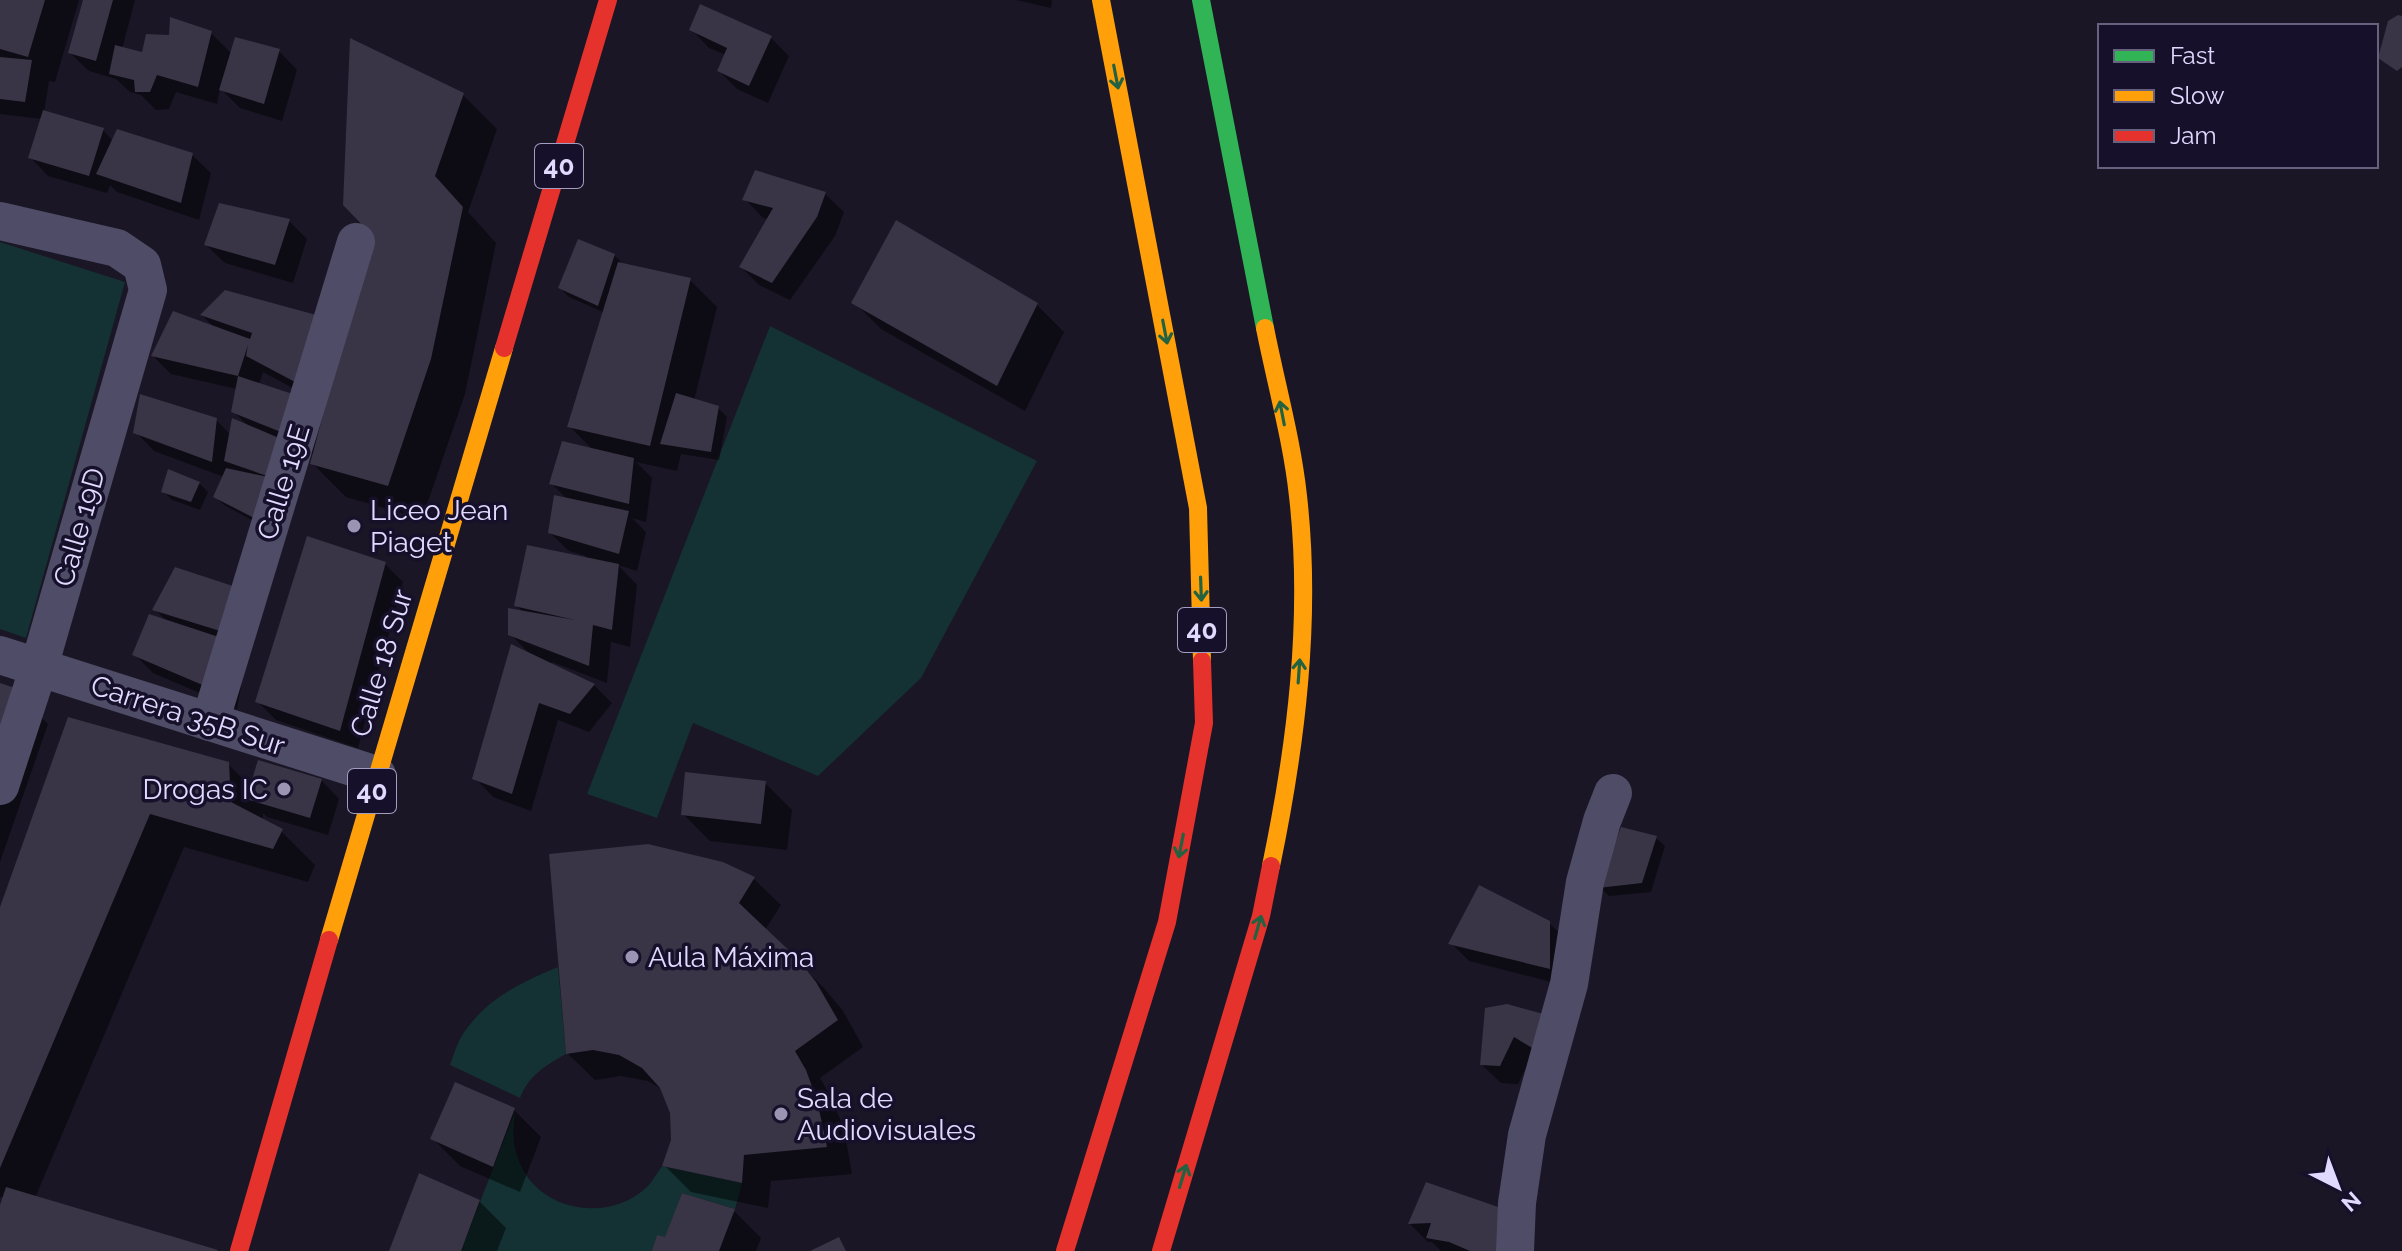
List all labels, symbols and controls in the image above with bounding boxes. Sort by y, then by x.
legend [2098,24,2378,168]
text: Fast [2170,41,2215,70]
one-way arrow [1109,63,1124,89]
text: Slow [2170,81,2225,110]
text: Jam [2170,121,2216,150]
road number: 40 [535,144,583,188]
one-way arrow [1158,319,1173,344]
one-way arrow [1273,401,1288,426]
street label: Calle 19E [250,421,317,544]
street label: Calle 19D [47,464,112,590]
place label: Liceo Jean Piaget [370,494,508,559]
marker: Liceo Jean Piaget [345,517,363,535]
one-way arrow [1193,575,1208,602]
street label: Calle 18 Sur [343,585,420,741]
road number: 40 [1178,608,1226,652]
one-way arrow [1291,658,1306,685]
street label: Carrera 35B Sur [87,669,289,762]
road number: 40 [348,769,396,813]
place label: Drogas IC [143,773,268,806]
marker: Drogas IC [275,780,293,798]
one-way arrow [1173,833,1188,859]
one-way arrow [1251,915,1266,941]
place label: Aula Máxima [648,941,814,974]
marker: Aula Máxima [623,948,641,966]
place label: Sala de Audiovisuales [797,1082,976,1147]
marker: Sala de Audiovisuales [772,1105,790,1123]
north arrow [2298,1147,2378,1227]
one-way arrow [1176,1164,1191,1190]
text: N [2336,1187,2366,1217]

